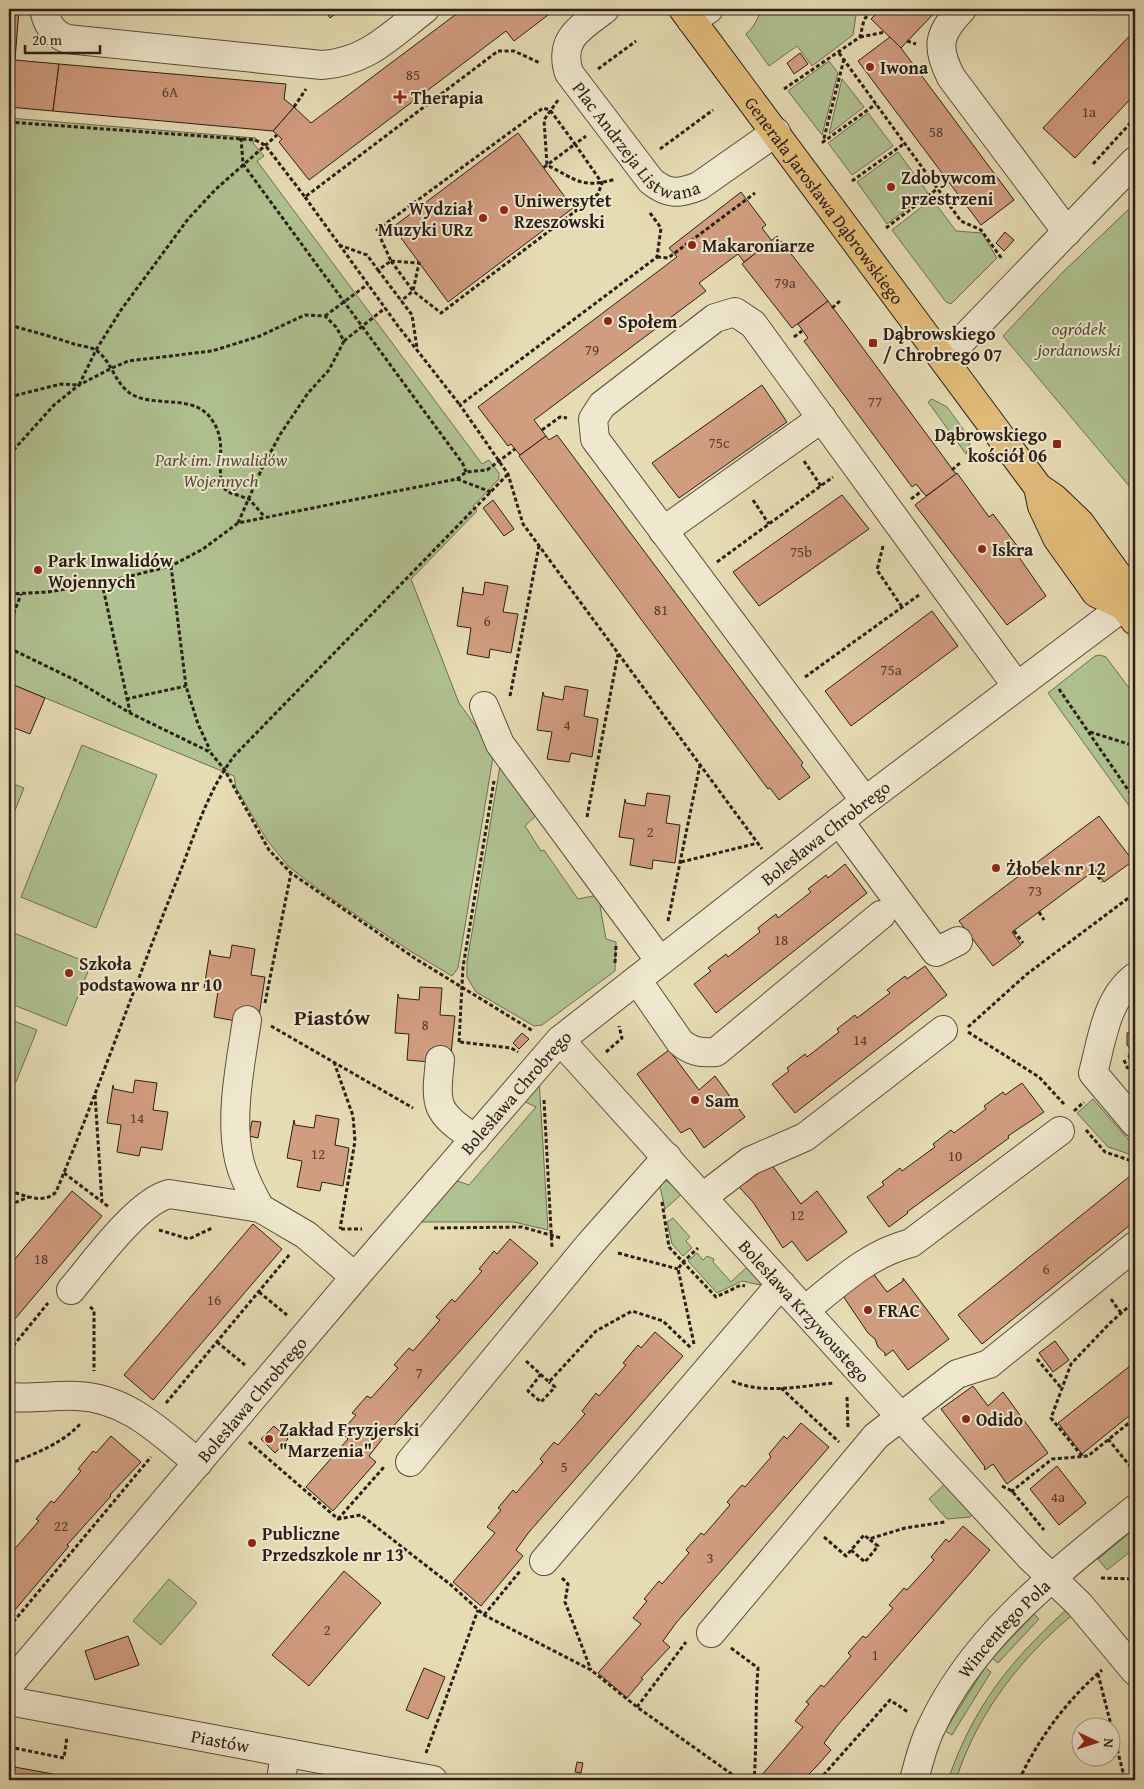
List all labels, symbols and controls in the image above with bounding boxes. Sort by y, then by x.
scale bar [25,22,100,54]
text: 20 m [32,29,63,50]
place label: Iwona [880,54,929,81]
marker: Iwona [864,61,876,73]
house number: 85 [406,64,420,85]
street label: Plac Andrzeja Listwana [566,75,704,205]
house number: 6A [162,81,178,102]
place label: Therapia [411,84,484,111]
marker: Therapia [393,90,407,104]
street label: Generała Jarosława Dąbrowskiego [739,90,911,310]
house number: 1a [1082,101,1096,122]
house number: 58 [929,121,943,142]
place label: Zdobywcom przestrzeni [901,164,997,212]
marker: Zdobywcom przestrzeni [885,181,897,193]
place label: Uniwersytet Rzeszowski [514,187,612,235]
place label: Wydział Muzyki URz [378,195,473,243]
marker: Uniwersytet Rzeszowski [498,204,510,216]
marker: Wydział Muzyki URz [477,212,489,224]
place label: Makaroniarze [702,232,815,259]
marker: Makaroniarze [686,239,698,251]
house number: 79a [774,272,796,293]
place label: Społem [618,308,678,335]
marker: Społem [602,315,614,327]
park label: ogródek jordanowski [1033,315,1121,363]
place label: Dąbrowskiego / Chrobrego 07 [883,320,1002,368]
marker: Dąbrowskiego / Chrobrego 07 [867,337,879,349]
house number: 79 [585,339,599,360]
house number: 77 [868,391,882,412]
place label: Dąbrowskiego kościół 06 [934,421,1047,469]
house number: 75c [708,432,730,453]
marker: Dąbrowskiego kościół 06 [1051,438,1063,450]
park label: Park im. Inwalidów Wojennych [154,446,287,494]
place label: Iskra [992,536,1034,563]
house number: 75b [790,541,812,562]
marker: Iskra [976,543,988,555]
place label: Park Inwalidów Wojennych [48,547,173,595]
marker: Park Inwalidów Wojennych [32,564,44,576]
house number: 81 [654,599,668,620]
house number: 6 [483,610,491,631]
house number: 75a [880,659,902,680]
house number: 4 [563,714,571,735]
street label: Bolesława Chrobrego [755,773,896,892]
house number: 2 [646,821,654,842]
place label: Żłobek nr 12 [1006,855,1106,882]
marker: Żłobek nr 12 [990,862,1002,874]
house number: 73 [1028,880,1042,901]
house number: 18 [774,929,788,950]
place label: Szkoła podstawowa nr 10 [79,950,222,998]
marker: Szkoła podstawowa nr 10 [63,967,75,979]
district label: Piastów [294,1001,370,1033]
house number: 8 [421,1014,429,1035]
street label: Bolesława Chrobrego [453,1023,577,1160]
house number: 14 [853,1029,867,1050]
place label: Sam [705,1087,740,1114]
marker: Sam [689,1094,701,1106]
house number: 14 [130,1107,144,1128]
house number: 12 [311,1143,325,1164]
house number: 10 [948,1145,962,1166]
house number: 12 [790,1204,804,1225]
street label: Bolesława Krzywoustego [733,1233,877,1388]
house number: 18 [34,1248,48,1269]
house number: 6 [1042,1258,1050,1279]
house number: 16 [207,1289,221,1310]
place label: FRAC [878,1297,920,1324]
marker: FRAC [862,1304,874,1316]
street label: Bolesława Chrobrego [190,1330,313,1468]
house number: 7 [415,1362,423,1383]
place label: Odido [976,1406,1024,1433]
marker: Odido [960,1413,972,1425]
place label: Zakład Fryzjerski "Marzenia" [279,1416,420,1464]
marker: Zakład Fryzjerski "Marzenia" [263,1433,275,1445]
house number: 5 [560,1456,568,1477]
house number: 4a [1051,1486,1065,1507]
house number: 22 [54,1515,68,1536]
place label: Publiczne Przedszkole nr 13 [262,1520,404,1568]
marker: Publiczne Przedszkole nr 13 [246,1537,258,1549]
house number: 3 [706,1547,714,1568]
street label: Wincentego Pola [950,1572,1056,1683]
house number: 2 [323,1619,331,1640]
house number: 1 [871,1644,879,1665]
north arrow [1072,1716,1122,1766]
street label: Piastów [189,1722,252,1759]
text: N [1099,1738,1119,1749]

